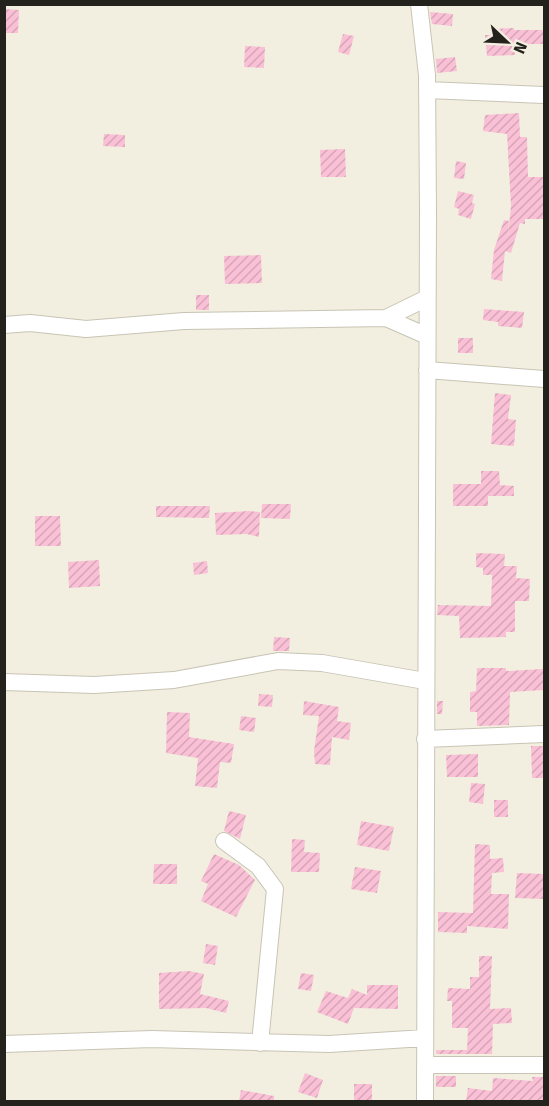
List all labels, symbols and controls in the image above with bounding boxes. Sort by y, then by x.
north arrow [477,12,537,72]
text: N [510,39,531,56]

